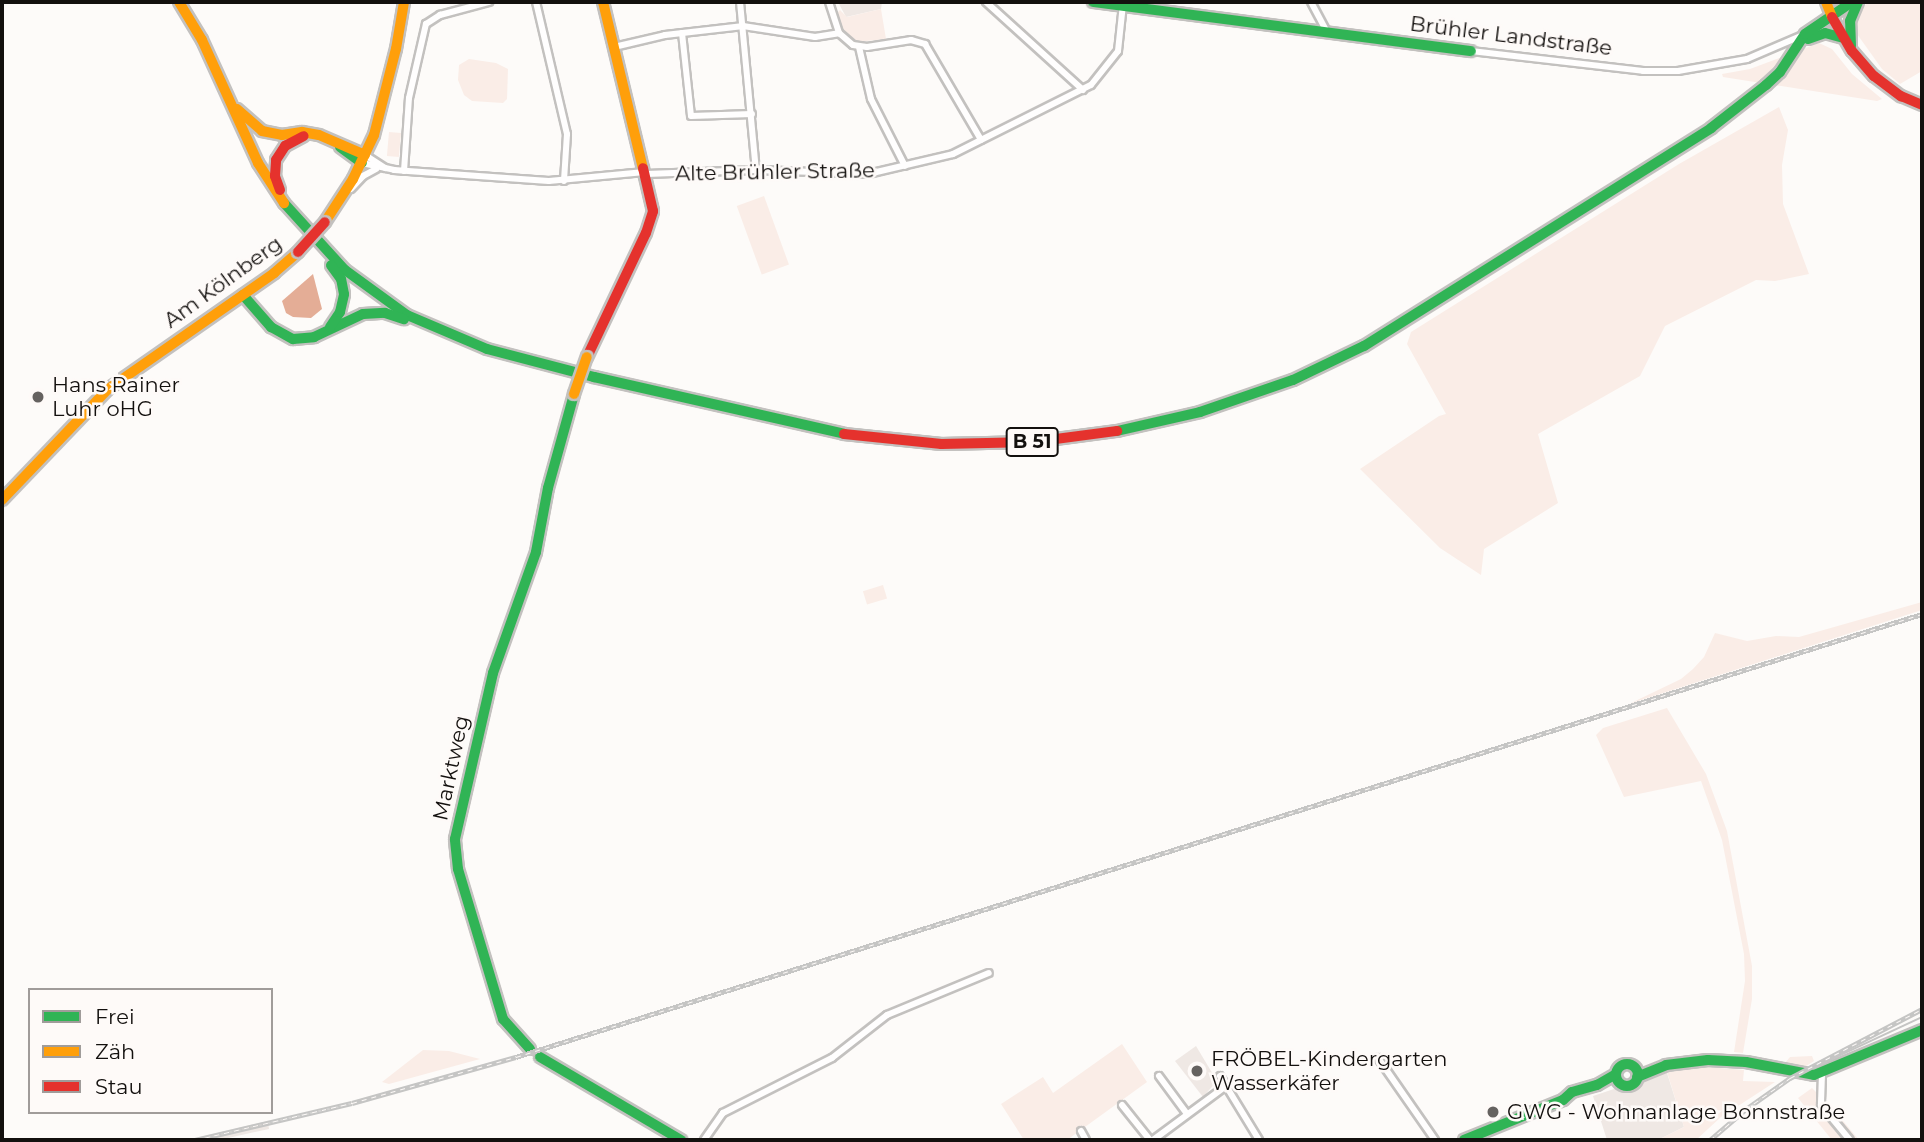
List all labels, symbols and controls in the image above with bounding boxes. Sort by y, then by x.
street label: Brühler Landstraße [1408,11,1614,61]
street label: Alte Brühler Straße [675,158,875,186]
street label: Am Kölnberg [159,231,287,333]
place label: Hans Rainer Luhr oHG [52,372,180,422]
marker: Hans Rainer Luhr oHG [30,389,46,405]
road number: B 51 [1004,426,1060,458]
street label: Marktweg [428,713,474,823]
legend [28,988,273,1114]
text: Frei [95,1004,135,1029]
text: Zäh [95,1039,135,1064]
place label: FRÖBEL-Kindergarten Wasserkäfer [1211,1046,1447,1096]
marker: FRÖBEL-Kindergarten Wasserkäfer [1189,1063,1205,1079]
text: Stau [95,1074,143,1099]
place label: GWG - Wohnanlage Bonnstraße [1507,1099,1845,1125]
marker: GWG - Wohnanlage Bonnstraße [1485,1104,1501,1120]

